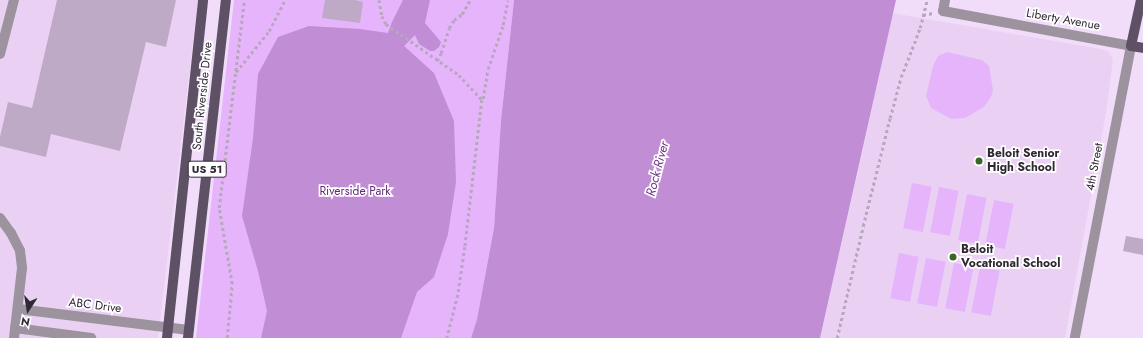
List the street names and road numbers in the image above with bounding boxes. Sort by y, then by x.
street label: Liberty Avenue [1025,6,1101,34]
street label: South Riverside Drive [190,41,216,151]
street label: 4th Street [1083,142,1107,192]
road number: US 51 [187,160,227,178]
street label: ABC Drive [68,296,122,316]

